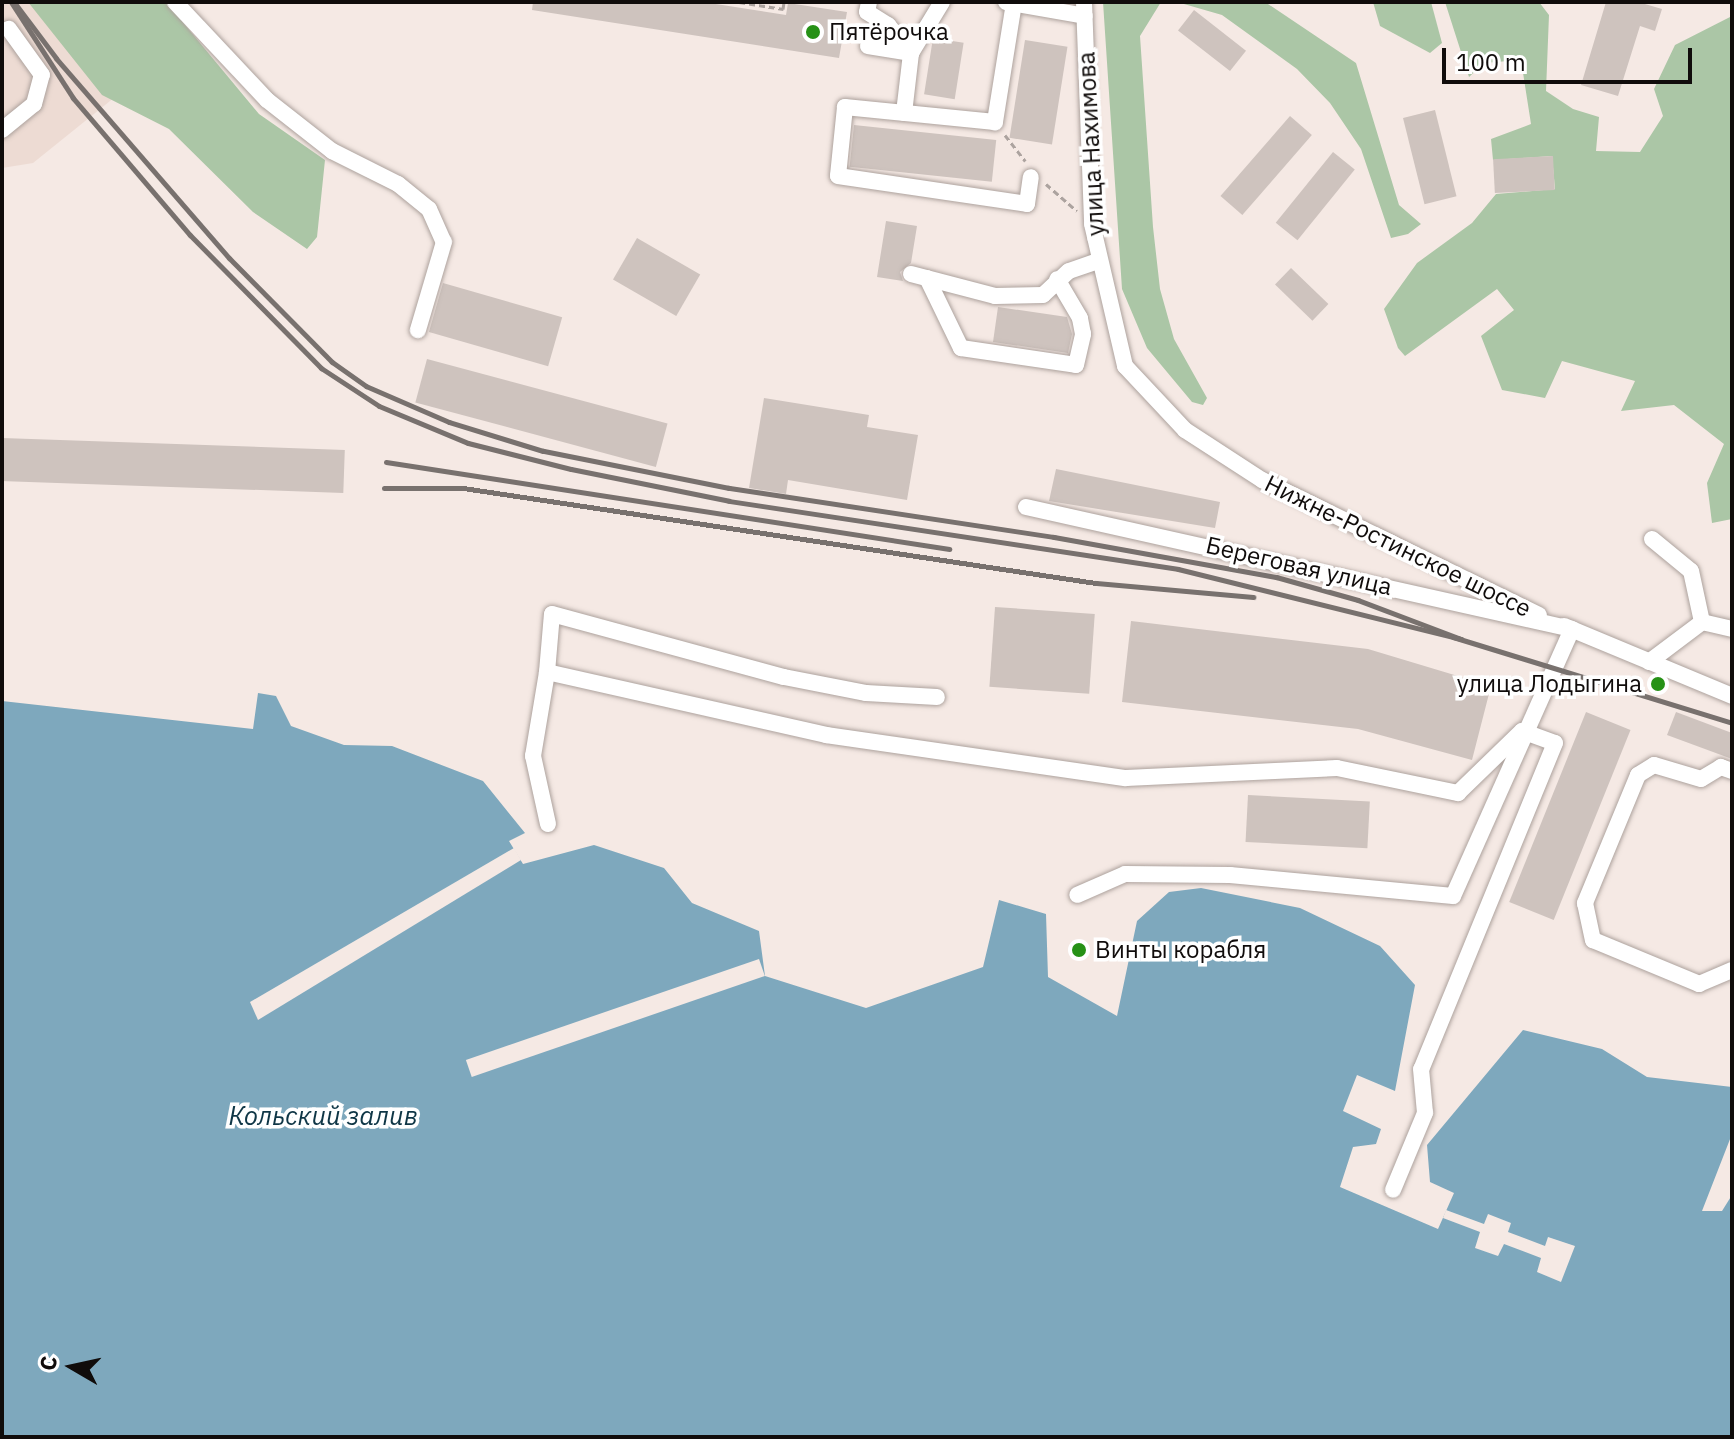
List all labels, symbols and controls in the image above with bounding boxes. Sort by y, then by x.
place label: Пятёрочка [829,18,949,46]
marker: Пятёрочка [804,23,822,41]
scale bar [1446,32,1696,82]
text: 100 m [1456,46,1526,78]
street label: улица Нахимова [1072,51,1110,237]
street label: Нижне-Ростинское шоссе [1260,469,1536,623]
street label: Береговая улица [1203,531,1395,601]
place label: улица Лодыгина [1457,670,1642,698]
marker: улица Лодыгина [1649,675,1667,693]
place label: Винты корабля [1095,936,1266,964]
marker: Винты корабля [1070,941,1088,959]
water label: Кольский залив [228,1100,418,1132]
north arrow [32,1327,112,1407]
text: С [32,1354,63,1373]

